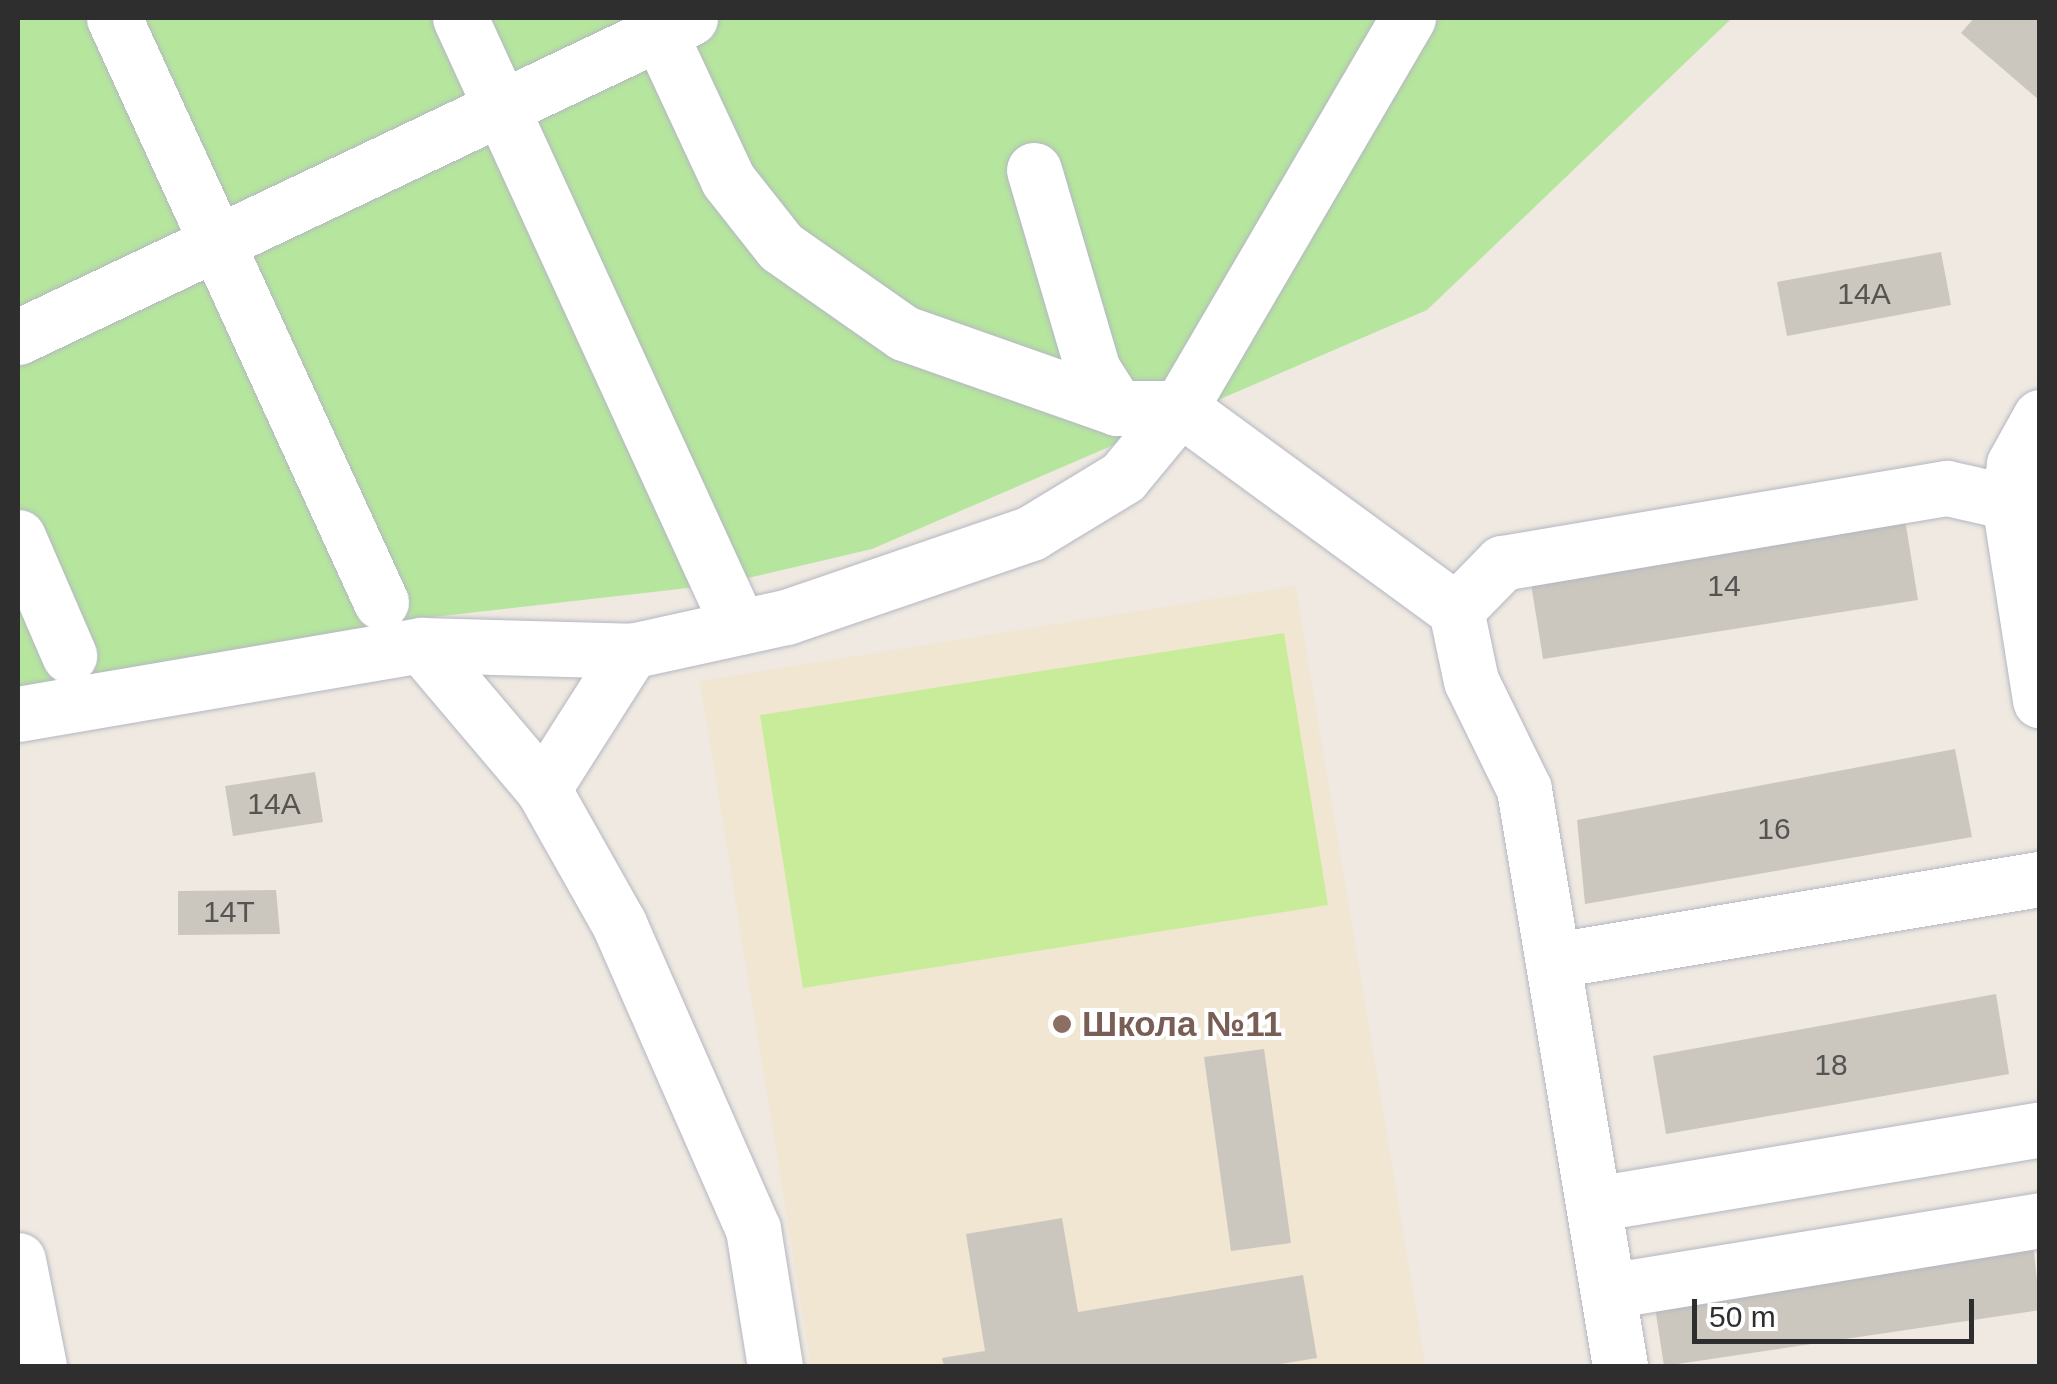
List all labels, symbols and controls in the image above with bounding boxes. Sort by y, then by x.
house number: 14А [1837,276,1891,312]
house number: 14 [1707,568,1741,604]
house number: 14А [247,786,301,822]
house number: 16 [1757,811,1791,847]
house number: 14Т [203,894,255,930]
place label: Школа №11 [1082,1003,1282,1045]
marker: Школа №11 [1051,1013,1073,1035]
house number: 18 [1814,1047,1848,1083]
scale bar [1697,1279,1980,1341]
text: 50 m [1709,1300,1776,1333]

